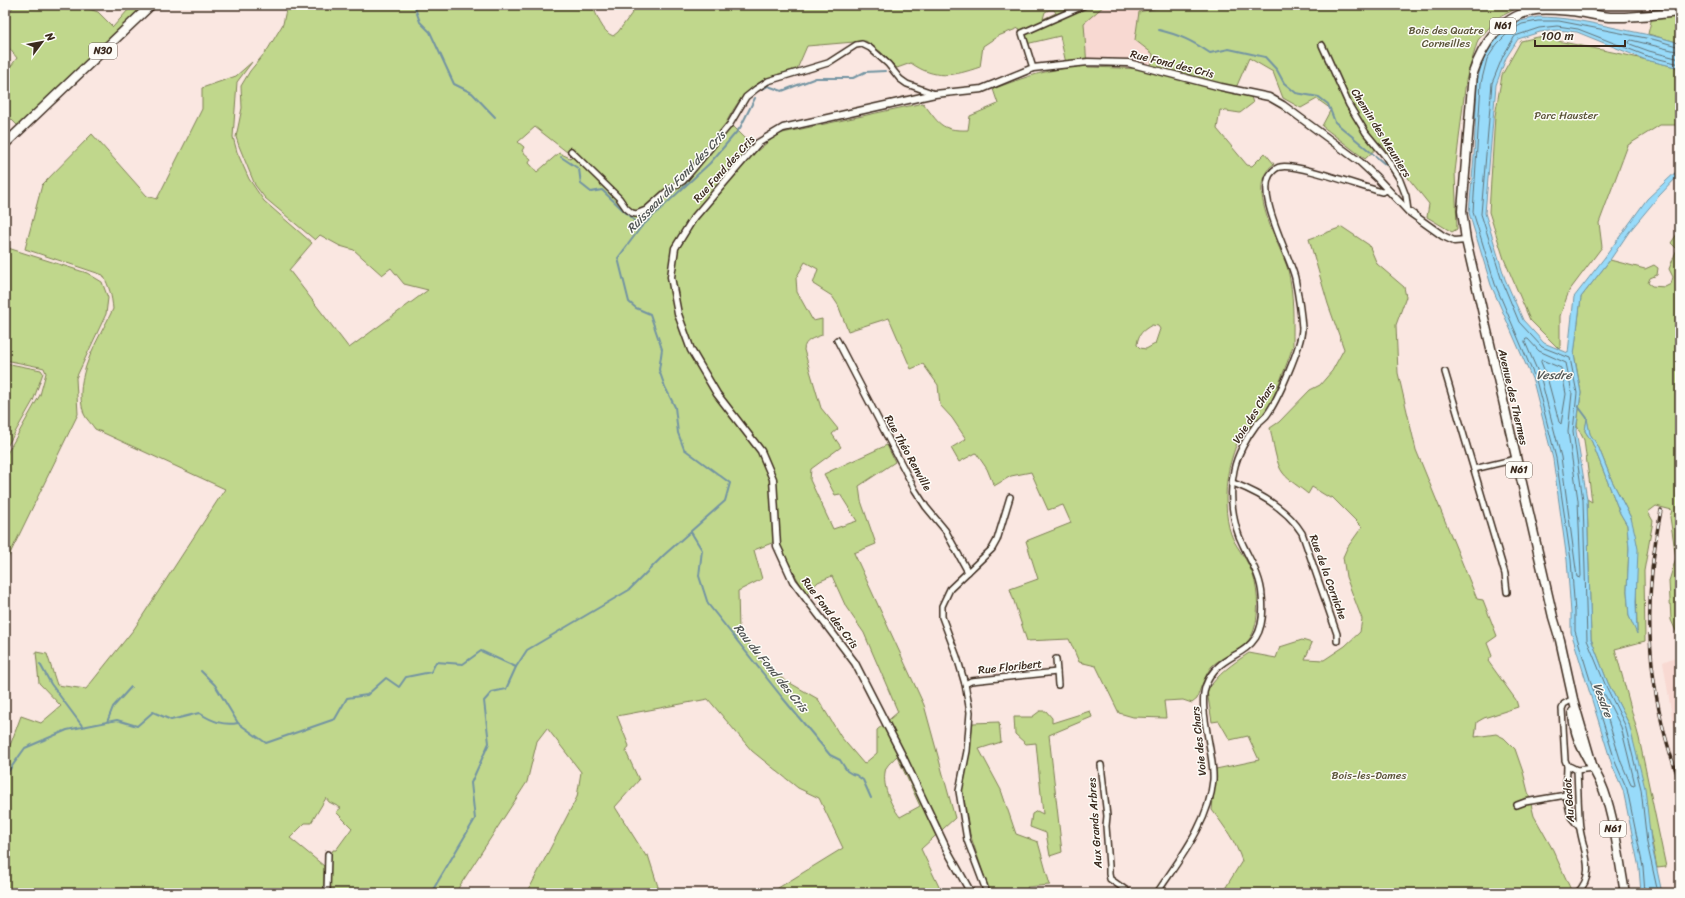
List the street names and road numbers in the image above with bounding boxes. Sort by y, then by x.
road number: N61 [1490,18,1516,34]
road number: N30 [89,43,117,59]
street label: Rue Fond des Cris [1128,44,1216,84]
street label: Chemin des Meuniers [1346,85,1417,182]
street label: Rue Fond des Cris [688,131,760,207]
street label: Avenue des Thermes [1492,346,1534,448]
street label: Voie des Chars [1228,378,1281,447]
street label: Rue Théo Renville [879,411,937,495]
road number: N61 [1506,462,1532,478]
street label: Rue de la Corniche [1304,532,1352,623]
street label: Rue Fond des Cris [797,573,864,653]
street label: Rue Floribert [977,654,1043,680]
street label: Voie des Chars [1186,705,1212,777]
street label: Aux Grands Arbres [1082,777,1108,870]
street label: Au Gadot [1558,777,1580,824]
road number: N61 [1600,821,1626,837]

